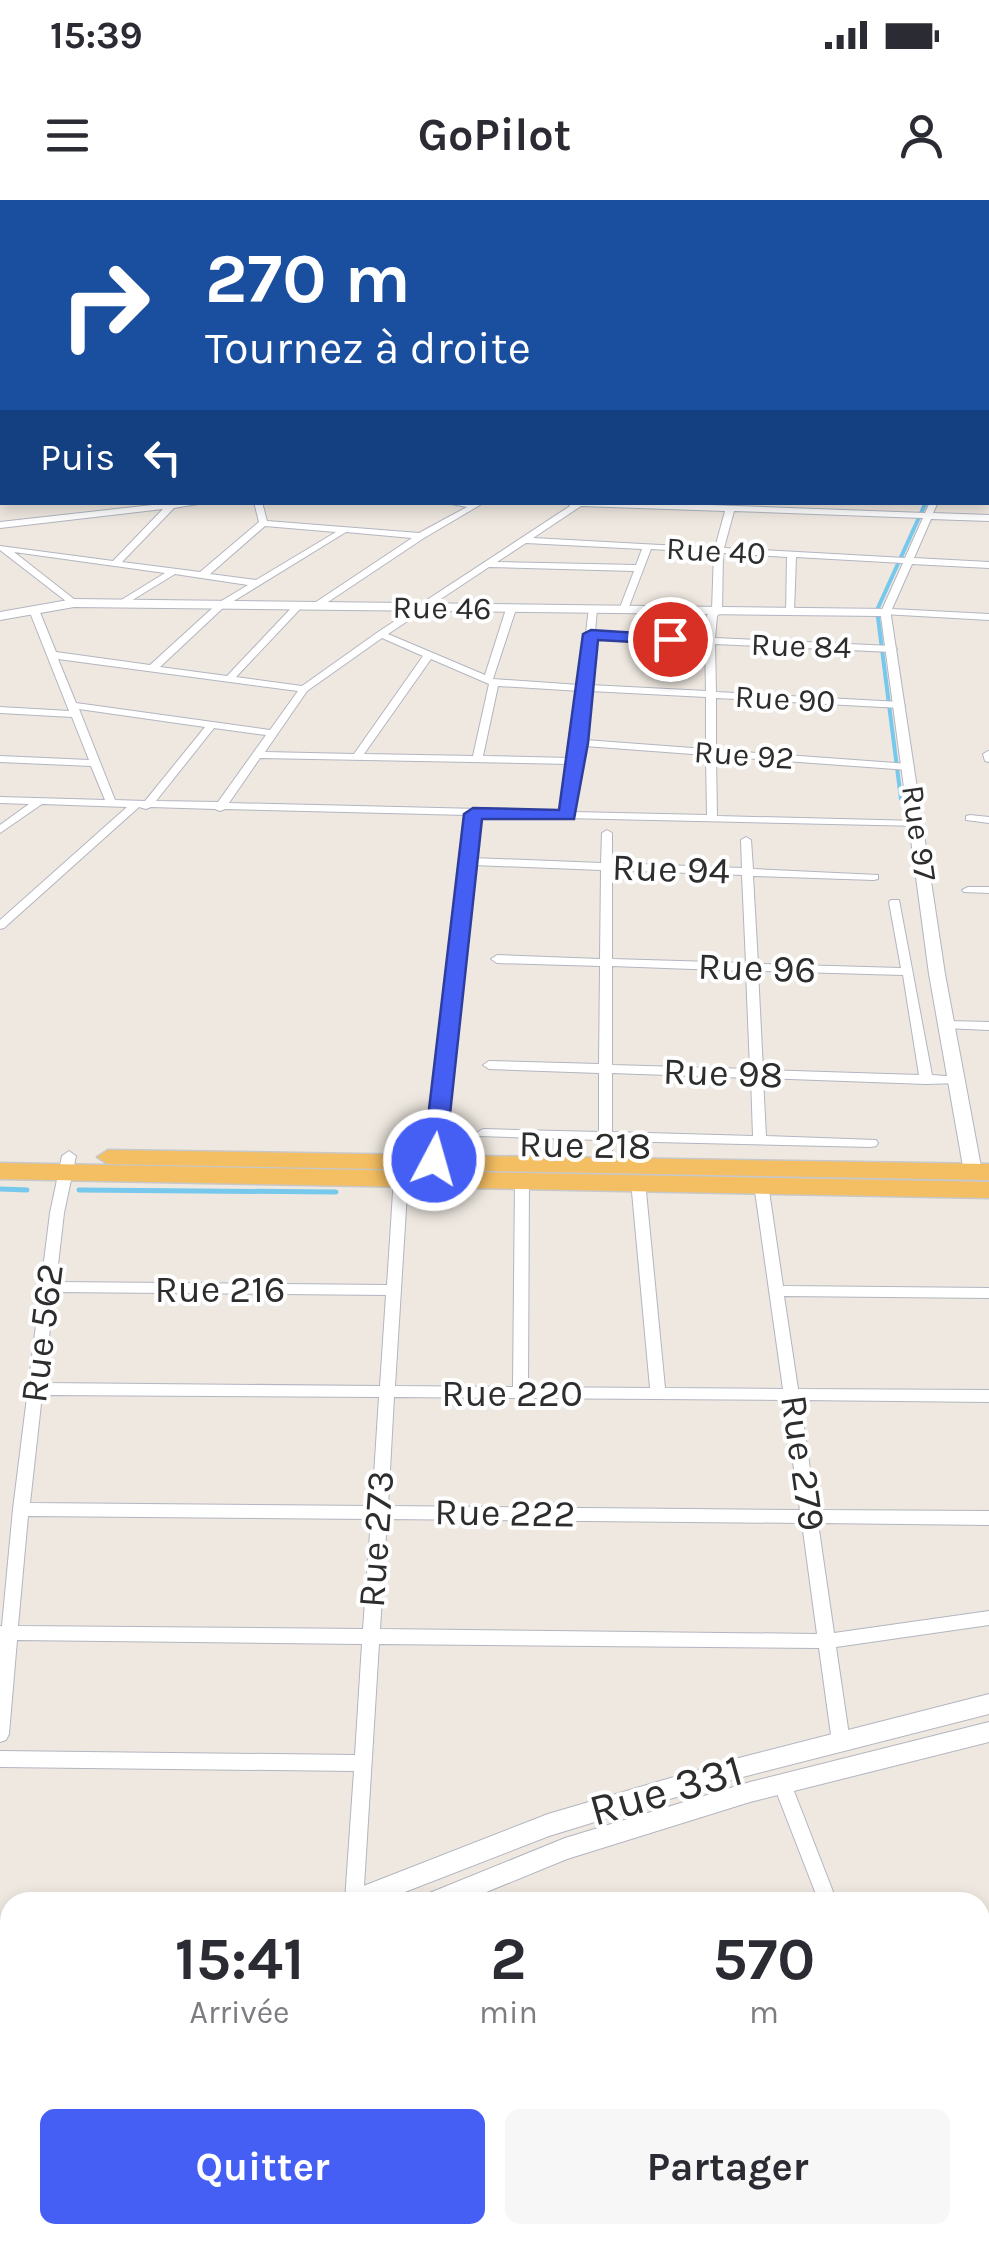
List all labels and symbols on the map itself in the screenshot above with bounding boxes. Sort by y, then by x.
street label: Rue 40 [665,530,767,572]
street label: Rue 46 [392,589,492,627]
pin [628,597,713,682]
street label: Rue 84 [750,626,852,666]
street label: Rue 90 [734,678,836,720]
street label: Rue 92 [693,733,795,777]
street label: Rue 97 [894,783,944,883]
street label: Rue 94 [611,844,731,894]
street label: Rue 96 [697,943,817,993]
street label: Rue 98 [662,1048,784,1098]
position arrow [382,1108,486,1212]
street label: Rue 218 [518,1121,652,1169]
street label: Rue 562 [11,1261,73,1405]
street label: Rue 216 [154,1267,286,1312]
street label: Rue 220 [441,1371,583,1416]
street label: Rue 279 [771,1392,835,1534]
street label: Rue 273 [349,1469,403,1609]
street label: Rue 222 [434,1489,576,1537]
street label: Rue 331 [584,1743,748,1837]

